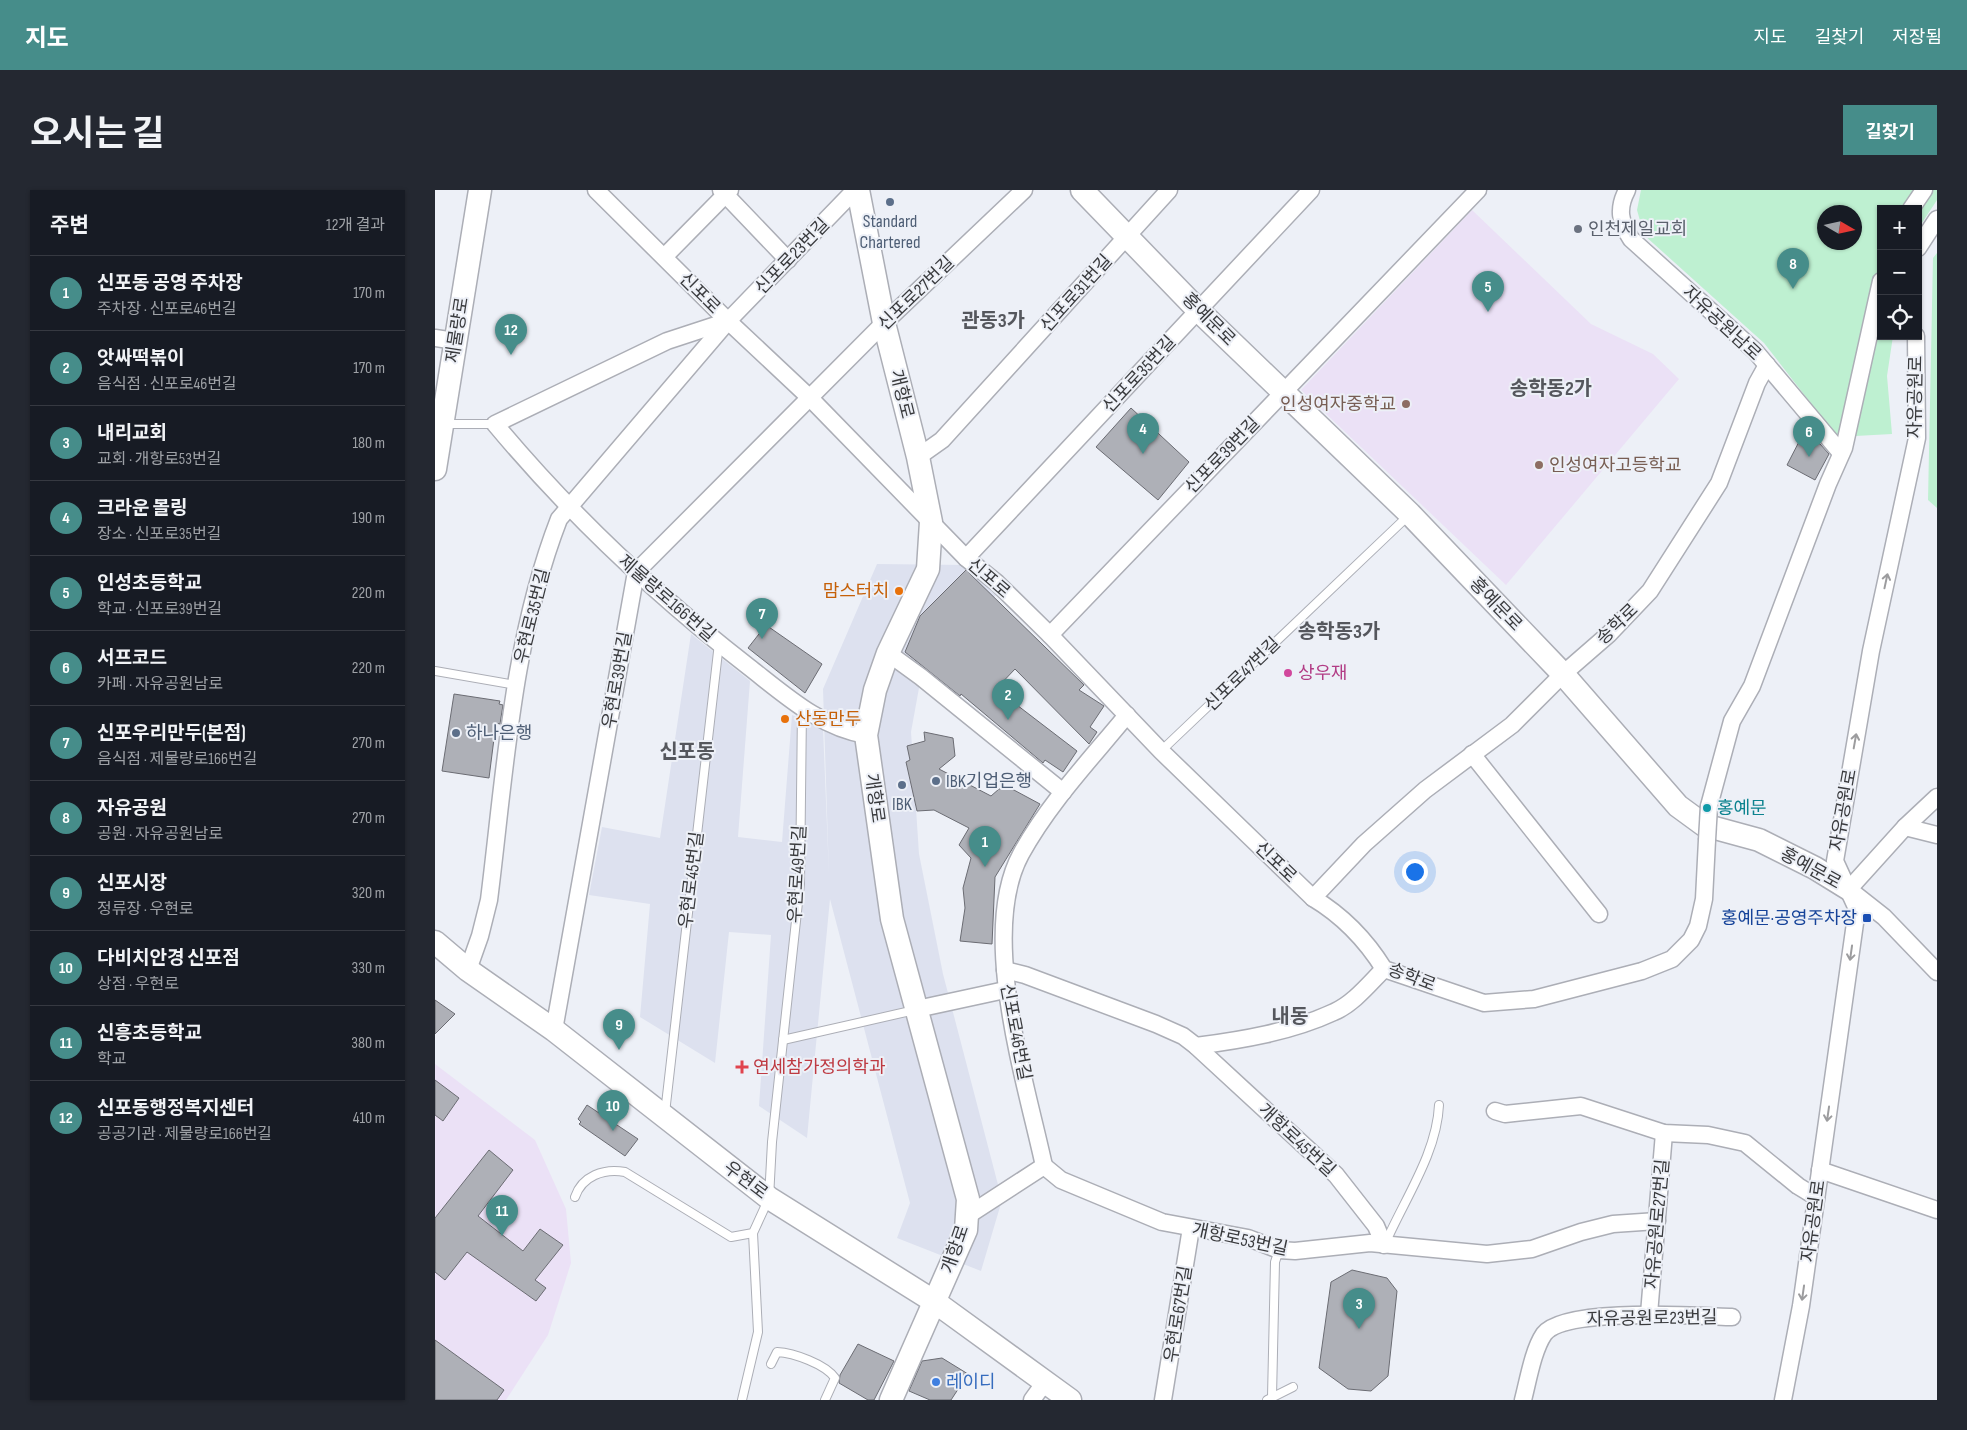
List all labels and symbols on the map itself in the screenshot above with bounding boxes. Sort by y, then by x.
marker: Standard Chartered [884,196,896,208]
north arrow [1817,205,1862,250]
place label: Standard Chartered [860,211,920,253]
street label: 신포로23번길 [751,214,834,299]
place label: 인천제일교회 [1588,219,1687,240]
marker: 인천제일교회 [1572,223,1584,235]
pin: 8 [1777,248,1809,289]
street label: 신포로31번길 [1036,250,1117,336]
street label: 신포로27번길 [874,252,959,335]
street label: 신포로 [675,268,725,318]
pin: 5 [1472,271,1504,312]
street label: 자유공원남로 [1678,282,1765,365]
street label: 홍예문로 [1178,289,1239,350]
street label: 제물량로 [442,296,473,364]
district label: 관동3가 [961,309,1025,333]
pin: 12 [495,314,527,355]
street label: 신포로35번길 [1098,332,1180,417]
street label: 자유공원로 [1904,355,1927,439]
street label: 개항로 [885,367,918,421]
district label: 송학동2가 [1510,377,1592,401]
place label: 인성여자중학교 [1280,394,1396,415]
marker: 인성여자중학교 [1400,398,1412,410]
pin: 4 [1127,413,1159,454]
street label: 신포로39번길 [1181,413,1264,498]
pin: 6 [1793,416,1825,457]
place label: 인성여자고등학교 [1549,455,1681,476]
marker: 인성여자고등학교 [1533,459,1545,471]
street label: 제물량로166번길 [614,551,719,646]
street label: 신포로 [963,554,1014,603]
street label: 우현로35번길 [510,566,554,666]
street label: 홍예문로 [1465,573,1526,635]
one-way arrow [1882,574,1891,590]
place label: 맘스터치 [823,581,889,602]
marker: 맘스터치 [893,585,905,597]
pin: 7 [746,598,778,639]
street label: 송학로 [1592,600,1643,649]
district label: 송학동3가 [1298,620,1380,644]
street label: 우현로39번길 [599,630,636,730]
street label: 신포로47번길 [1200,633,1285,716]
place label: 상우재 [1298,663,1348,684]
marker: 상우재 [1282,667,1294,679]
pin: 2 [992,679,1024,720]
place label: 산동만두 [795,709,861,730]
marker: 산동만두 [779,713,791,725]
place label: 하나은행 [466,723,532,744]
marker: 하나은행 [450,727,462,739]
one-way arrow [1851,733,1861,749]
district label: 신포동 [659,740,715,764]
street label: 자유공원로 [1826,767,1861,853]
place label: IBK기업은행 [946,771,1032,792]
street label: 개항로 [861,772,888,824]
marker: IBK기업은행 [930,775,942,787]
marker: IBK [896,779,908,791]
place label: IBK [892,794,913,815]
place label: 홍예문 [1717,798,1767,819]
marker: 홍예문 [1701,802,1713,814]
street label: 우현로49번길 [784,824,811,924]
pin: 1 [969,826,1001,867]
street label: 우현로45번길 [675,830,708,930]
street label: 신포로 [1250,838,1301,887]
street label: 홍예문로 [1777,843,1845,894]
your location [1402,859,1428,885]
place label: 홍예문·공영주차장 [1721,908,1857,929]
marker: 홍예문·공영주차장 [1861,912,1873,924]
one-way arrow [1846,945,1856,961]
street label: 송학로 [1385,959,1439,996]
street label: 신포로46번길 [996,982,1035,1082]
district label: 내동 [1272,1005,1308,1029]
pin: 9 [603,1009,635,1050]
place label: 연세참가정의학과 [753,1057,886,1078]
marker: 연세참가정의학과 [735,1060,749,1074]
pin: 10 [597,1090,629,1131]
street label: 개항로45번길 [1254,1099,1340,1181]
one-way arrow [1823,1106,1833,1122]
street label: 우현로 [720,1157,772,1204]
street label: 자유공원로27번길 [1641,1158,1674,1290]
street label: 자유공원로 [1797,1179,1830,1264]
pin: 11 [486,1195,518,1236]
street label: 개항로53번길 [1190,1219,1290,1260]
street label: 개항로 [937,1222,973,1276]
street label: 우현로67번길 [1160,1264,1197,1364]
one-way arrow [1798,1284,1808,1300]
pin: 3 [1343,1288,1375,1329]
street label: 자유공원로23번길 [1586,1307,1718,1330]
place label: 레이디 [946,1372,996,1393]
marker: 레이디 [930,1376,942,1388]

